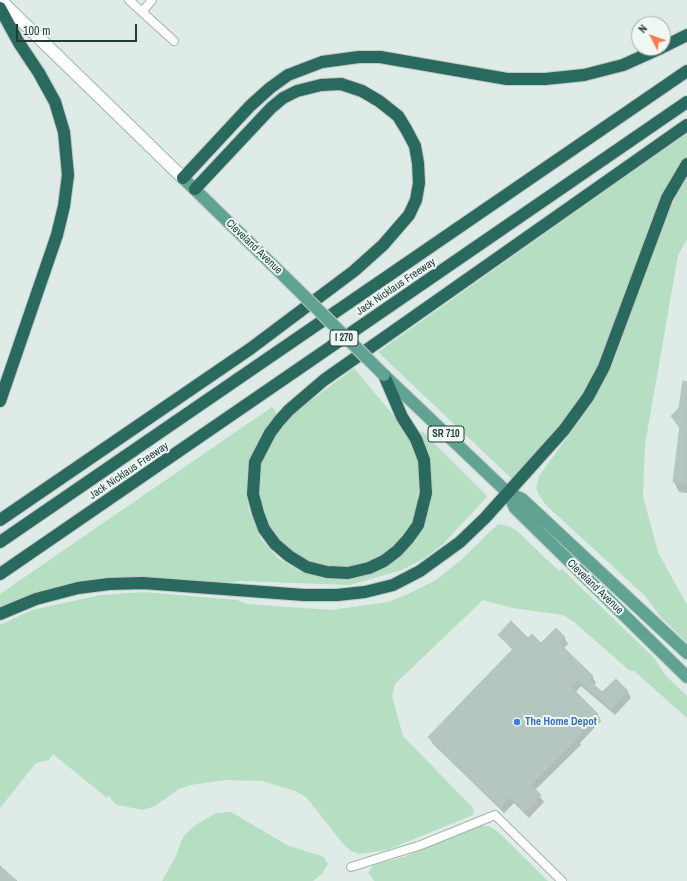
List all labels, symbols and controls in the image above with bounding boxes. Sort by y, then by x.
scale bar [18,16,139,42]
north arrow [631,16,671,56]
text: N [635,22,650,36]
text: 100 m [23,23,50,39]
street label: Cleveland Avenue [223,217,285,277]
street label: Jack Nicklaus Freeway [354,256,438,318]
road number: I 270 [330,330,358,346]
road number: SR 710 [428,426,464,442]
street label: Jack Nicklaus Freeway [87,440,171,502]
street label: Cleveland Avenue [564,557,626,617]
place label: The Home Depot [525,715,597,729]
marker: The Home Depot [512,717,522,727]

